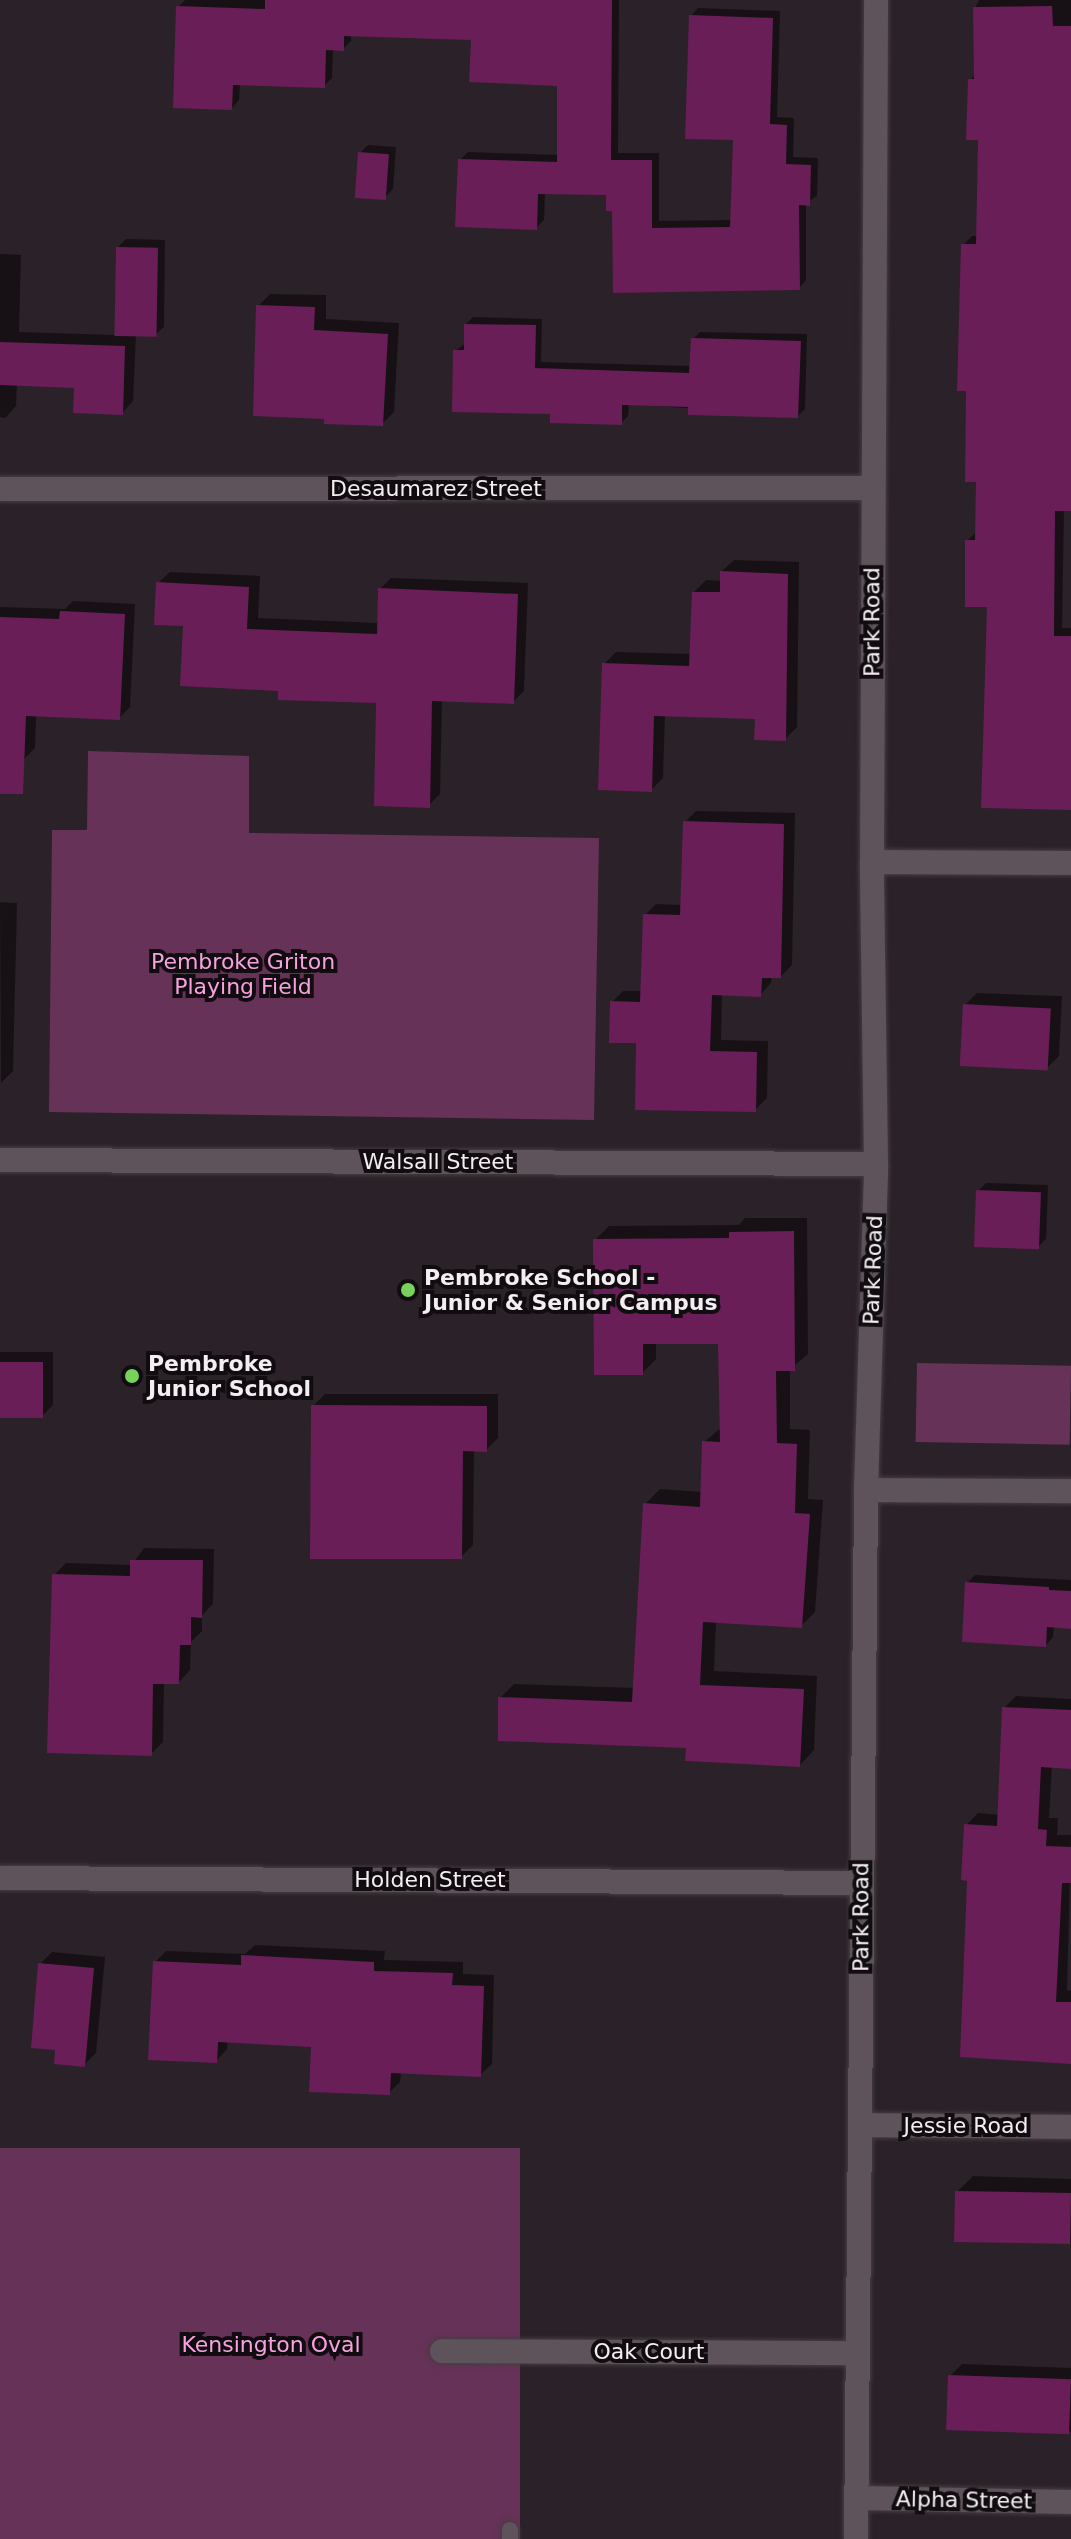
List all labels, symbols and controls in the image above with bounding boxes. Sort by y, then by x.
street label: Desaumarez Street [330,476,542,502]
street label: Park Road [859,567,885,677]
park label: Pembroke Griton Playing Field [151,948,335,1000]
street label: Walsall Street [363,1149,513,1175]
street label: Park Road [858,1215,888,1325]
place label: Pembroke School - Junior & Senior Campus [424,1264,718,1316]
marker: Pembroke School - Junior & Senior Campus [399,1281,417,1299]
place label: Pembroke Junior School [148,1350,311,1402]
marker: Pembroke Junior School [123,1367,141,1385]
street label: Park Road [848,1862,874,1972]
street label: Holden Street [354,1867,506,1893]
street label: Jessie Road [904,2113,1028,2139]
park label: Kensington Oval [181,2332,361,2358]
street label: Oak Court [594,2339,704,2365]
street label: Alpha Street [896,2486,1032,2514]

